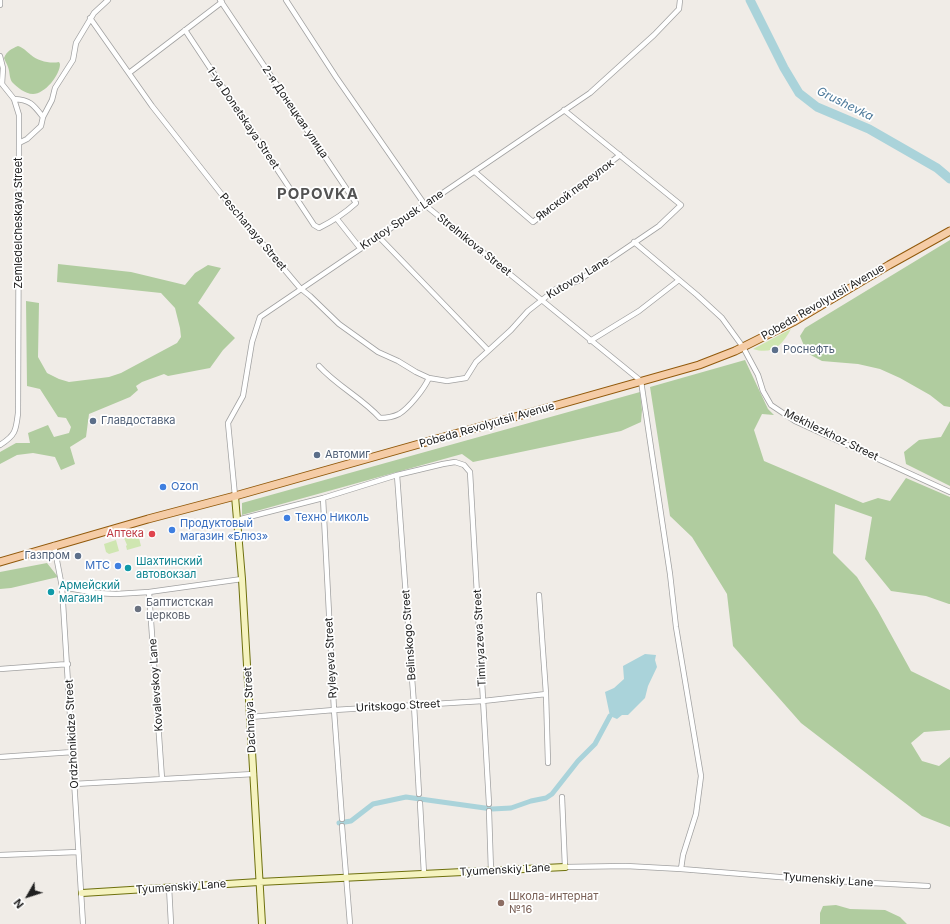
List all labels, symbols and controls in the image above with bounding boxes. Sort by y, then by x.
street label: 2-я Донецкая улица [259,63,331,161]
street label: 1-ya Donetskaya Street [204,64,282,172]
water label: Grushevka [814,84,876,124]
street label: Ямской переулок [533,156,617,224]
street label: Zemledelcheskaya Street [12,157,26,289]
district label: POPOVKA [277,185,359,203]
street label: Krutoy Spusk Lane [358,187,446,253]
street label: Peschanaya Street [217,191,289,273]
street label: Strelnikova Street [434,211,514,279]
street label: Kutovoy Lane [544,254,612,302]
street label: Pobeda Revolyutsii Avenue [759,261,887,343]
place label: Роснефть [783,343,835,357]
marker: Роснефть [770,345,780,355]
street label: Pobeda Revolyutsii Avenue [418,399,556,451]
street label: Mekhlezkhoz Street [782,406,880,464]
place label: Главдоставка [101,414,176,428]
marker: Главдоставка [88,416,98,426]
place label: Автомиг [325,448,370,462]
marker: Автомиг [312,450,322,460]
place label: Ozon [171,480,198,494]
marker: Ozon [158,482,168,492]
place label: Техно Николь [295,511,369,525]
marker: Техно Николь [282,513,292,523]
place label: Продуктовый магазин «Блюз» [180,517,268,543]
marker: Продуктовый магазин «Блюз» [167,525,177,535]
place label: Аптека [106,527,144,541]
marker: Аптека [147,529,157,539]
place label: Газпром [25,549,70,563]
marker: Газпром [73,551,83,561]
place label: Шахтинский автовокзал [136,555,202,581]
place label: МТС [85,559,110,573]
marker: МТС [113,561,123,571]
marker: Шахтинский автовокзал [123,563,133,573]
place label: Армейский магазин [59,579,120,605]
marker: Армейский магазин [46,587,56,597]
street label: Belinskogo Street [399,589,419,681]
street label: Timiryazeva Street [471,589,489,687]
place label: Баптистская церковь [146,596,213,622]
marker: Баптистская церковь [133,604,143,614]
street label: Ryleyeva Street [322,617,340,699]
street label: Kovalevskoy Lane [146,638,166,732]
street label: Dachnaya Street [241,667,259,753]
street label: Ordzhonikidze Street [63,679,81,789]
street label: Uritskogo Street [356,697,440,715]
street label: Tyumenskiy Lane [459,861,551,879]
street label: Tyumenskiy Lane [782,870,874,890]
north arrow [8,876,48,916]
street label: Tyumenskiy Lane [135,877,227,897]
place label: Школа-интернат №16 [509,890,598,916]
text: N [11,896,27,911]
marker: Школа-интернат №16 [496,898,506,908]

